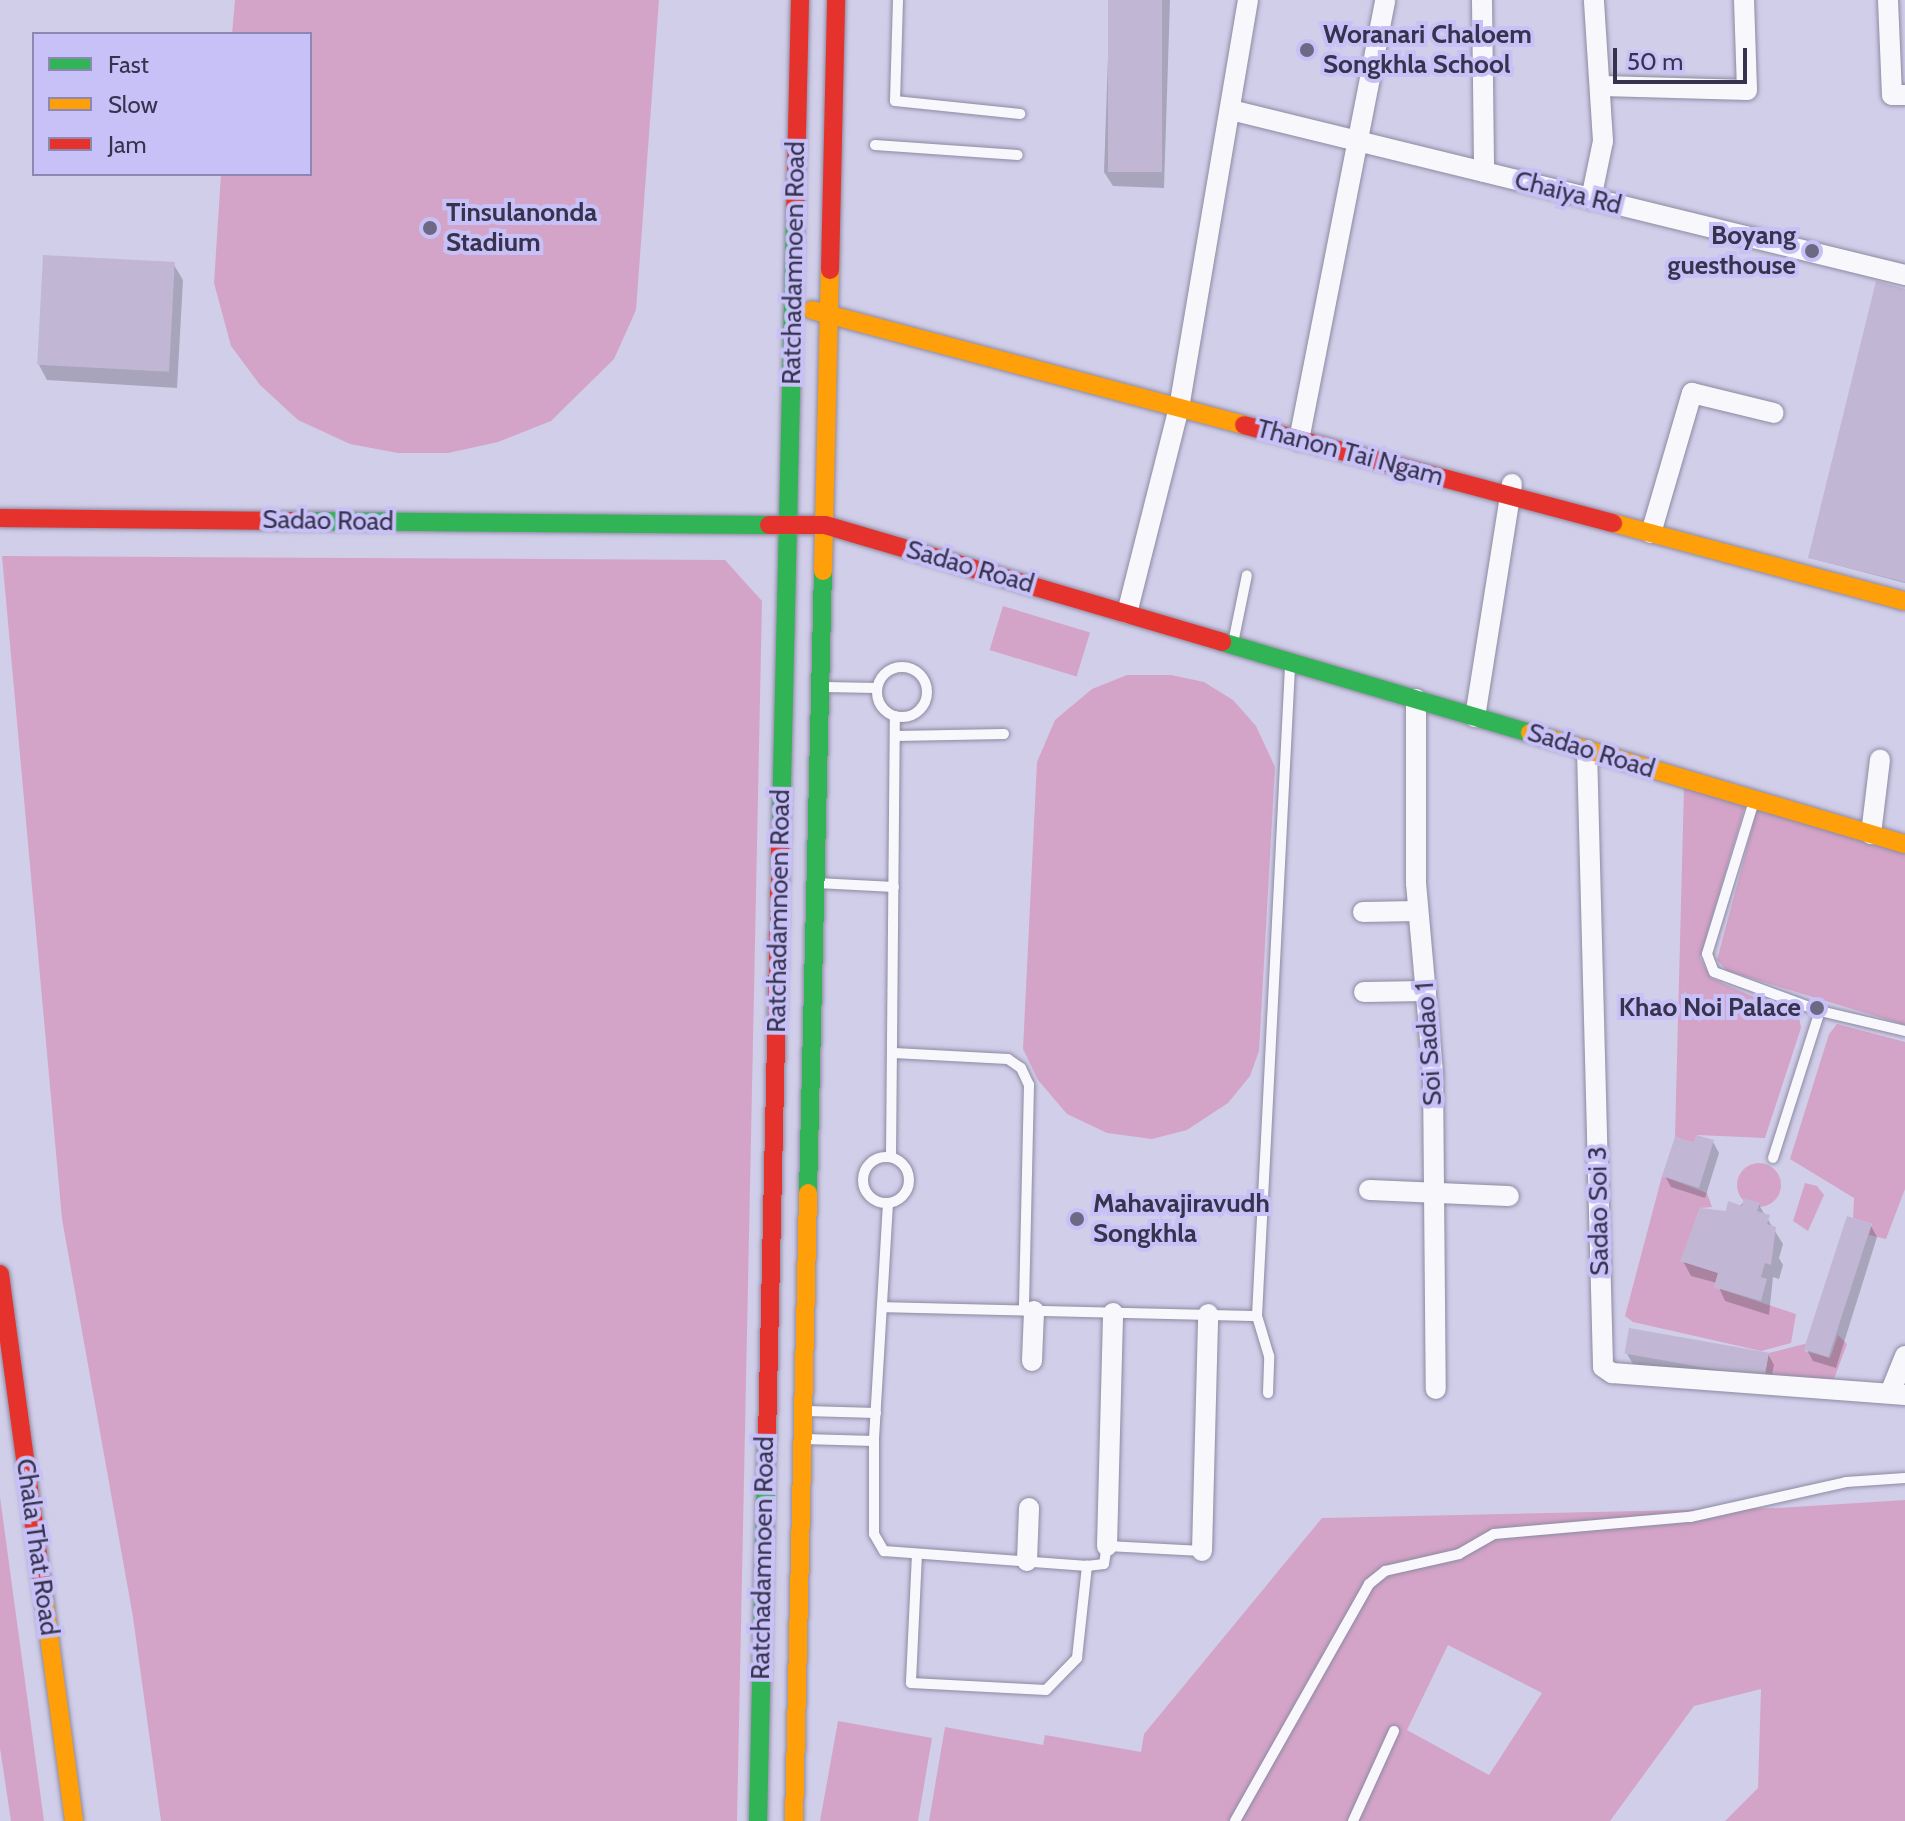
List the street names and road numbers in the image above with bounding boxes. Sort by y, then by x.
street label: Ratchadamnoen Road [776,141,812,385]
street label: Chaiya Rd [1511,165,1625,221]
street label: Thanon Tai Ngam [1253,413,1447,493]
street label: Sadao Road [262,504,394,538]
street label: Sadao Road [903,534,1037,600]
street label: Sadao Road [1524,717,1658,785]
street label: Ratchadamnoen Road [761,789,797,1033]
street label: Soi Sadao 1 [1409,981,1449,1107]
street label: Sadao Soi 3 [1582,1146,1616,1276]
street label: Ratchadamnoen Road [745,1436,781,1680]
street label: Chala That Road [9,1457,65,1637]

